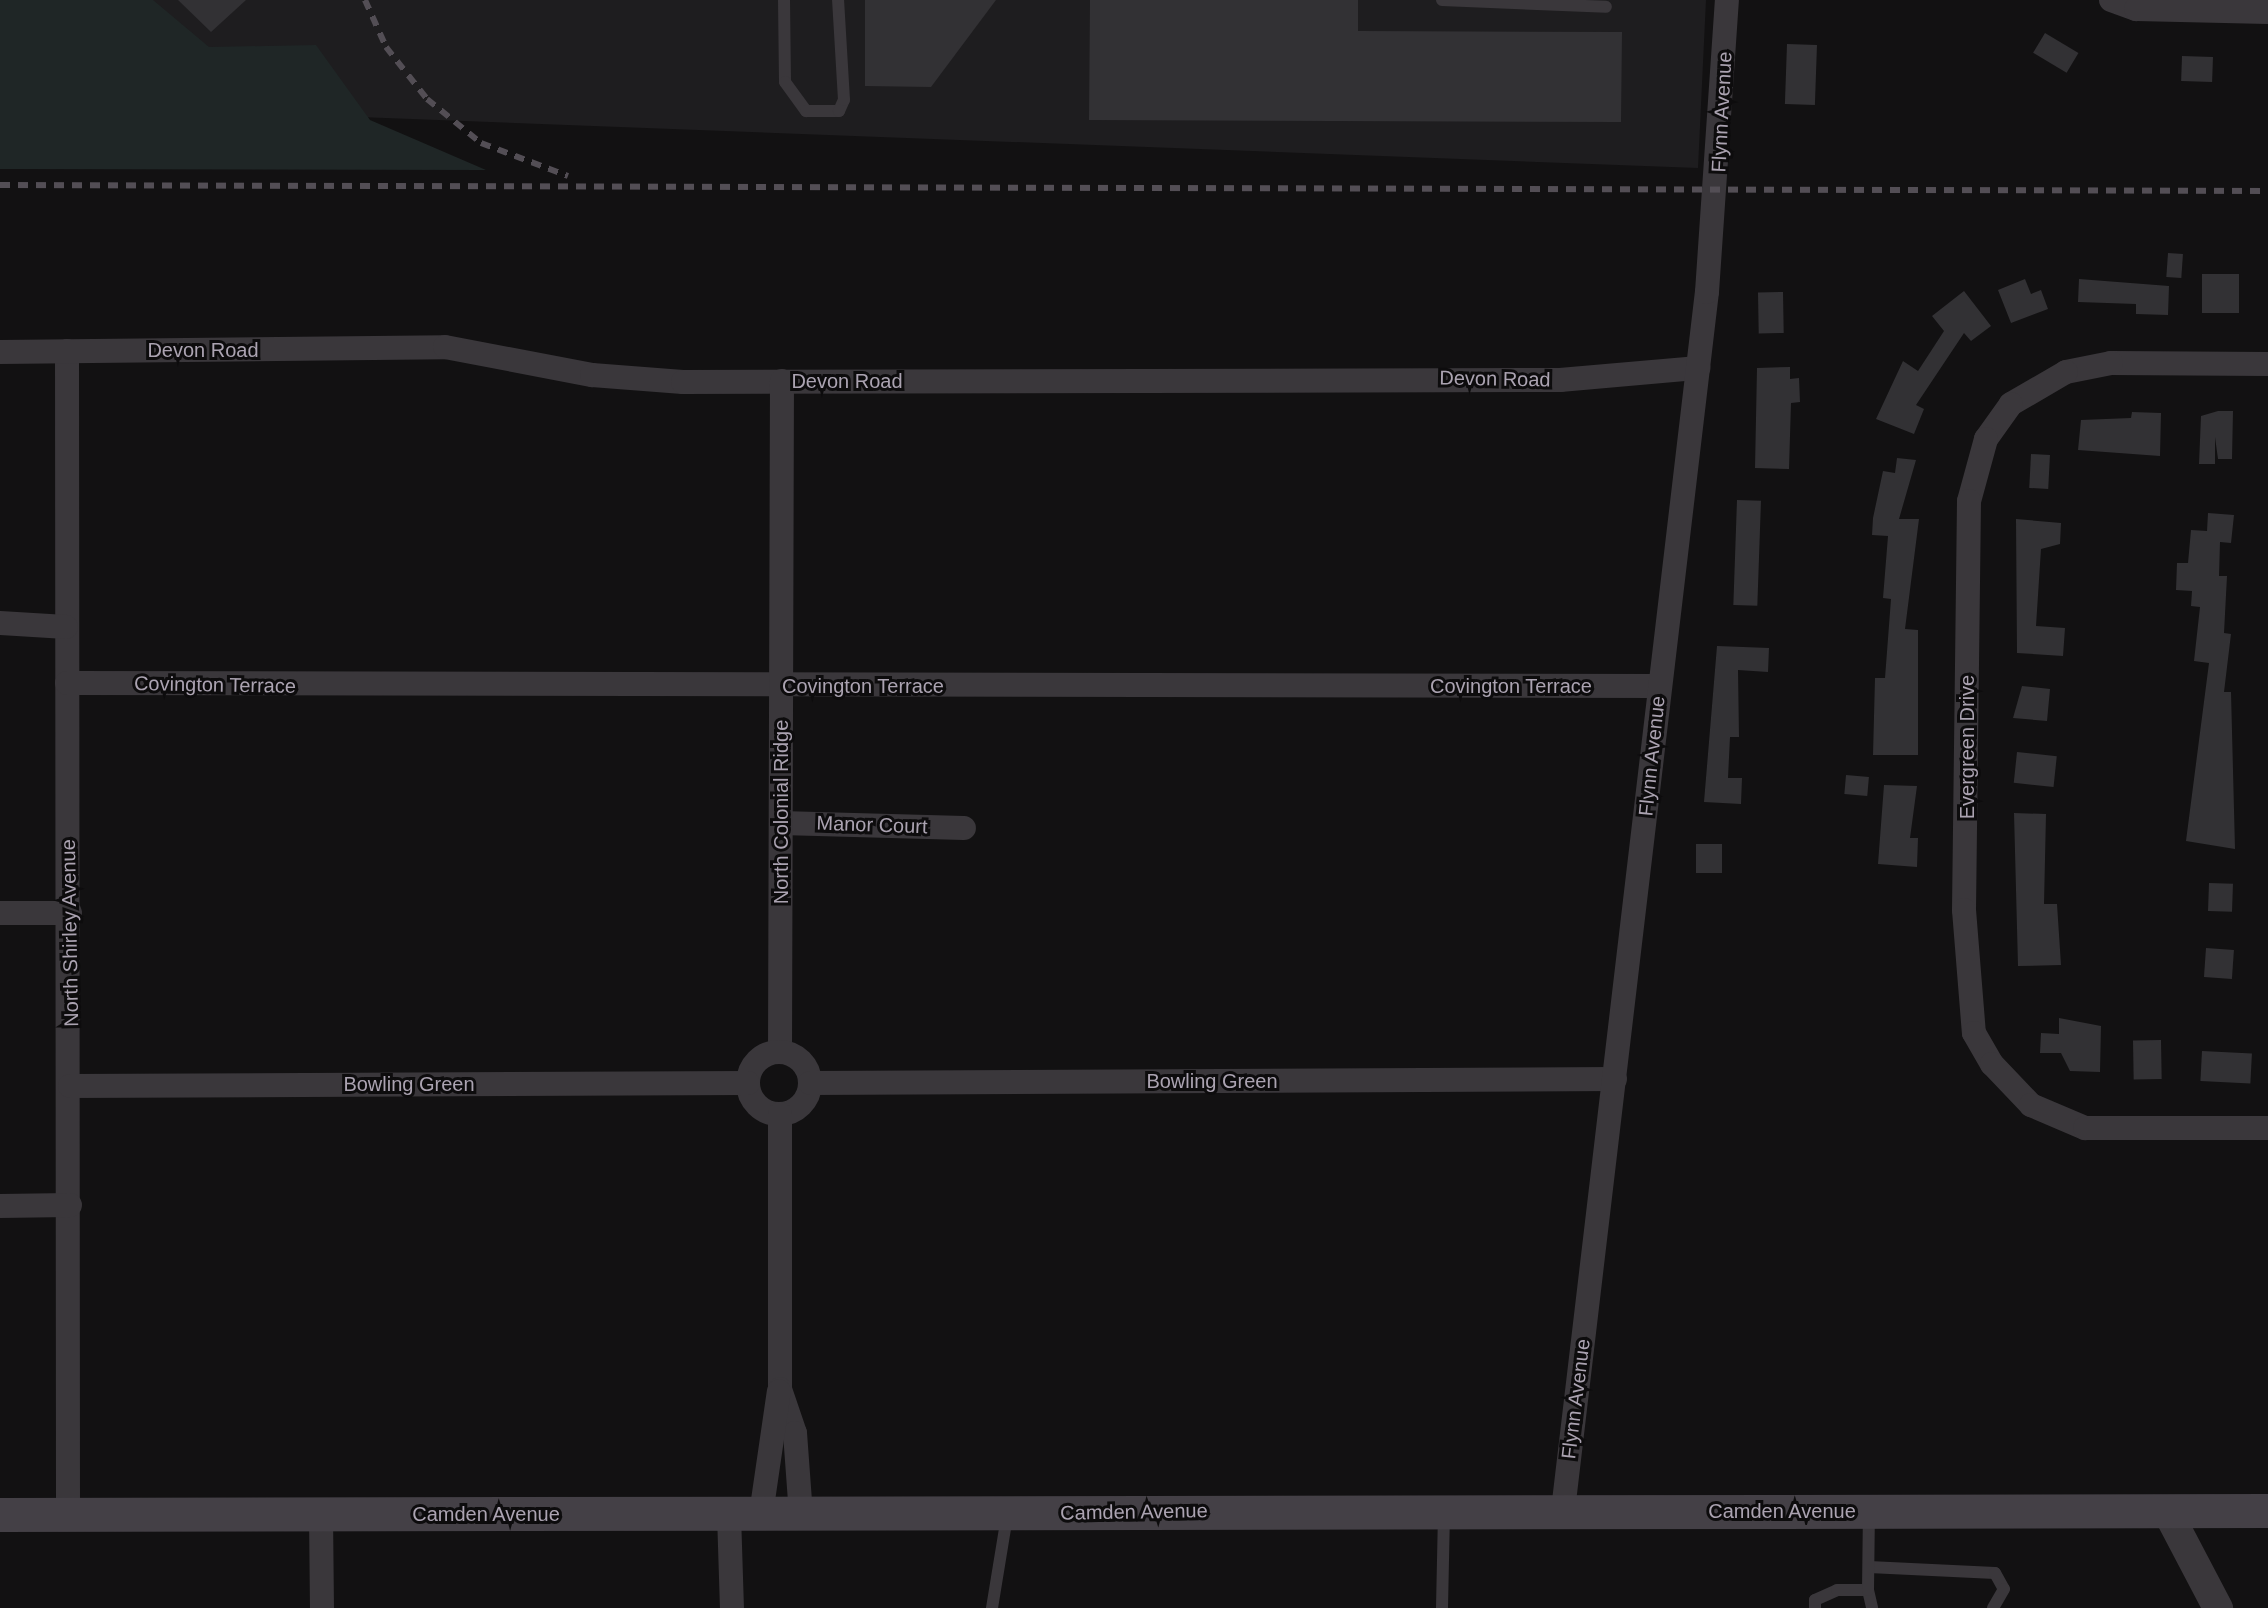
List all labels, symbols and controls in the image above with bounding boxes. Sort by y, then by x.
street label: Flynn Avenue [1707,50,1737,174]
street label: Devon Road [147,338,259,362]
street label: Devon Road [1439,366,1551,392]
street label: Devon Road [791,369,903,393]
street label: Covington Terrace [134,672,296,698]
street label: Covington Terrace [782,674,944,698]
street label: Covington Terrace [1430,674,1592,698]
street label: Evergreen Drive [1955,675,1979,819]
street label: Flynn Avenue [1634,694,1670,818]
street label: North Colonial Ridge [769,720,793,904]
street label: Manor Court [816,811,928,839]
street label: North Shirley Avenue [56,838,84,1028]
street label: Bowling Green [1146,1069,1278,1093]
street label: Bowling Green [343,1072,475,1096]
street label: Flynn Avenue [1557,1337,1595,1461]
street label: Camden Avenue [1059,1499,1209,1525]
street label: Camden Avenue [1708,1499,1856,1523]
street label: Camden Avenue [412,1502,560,1526]

